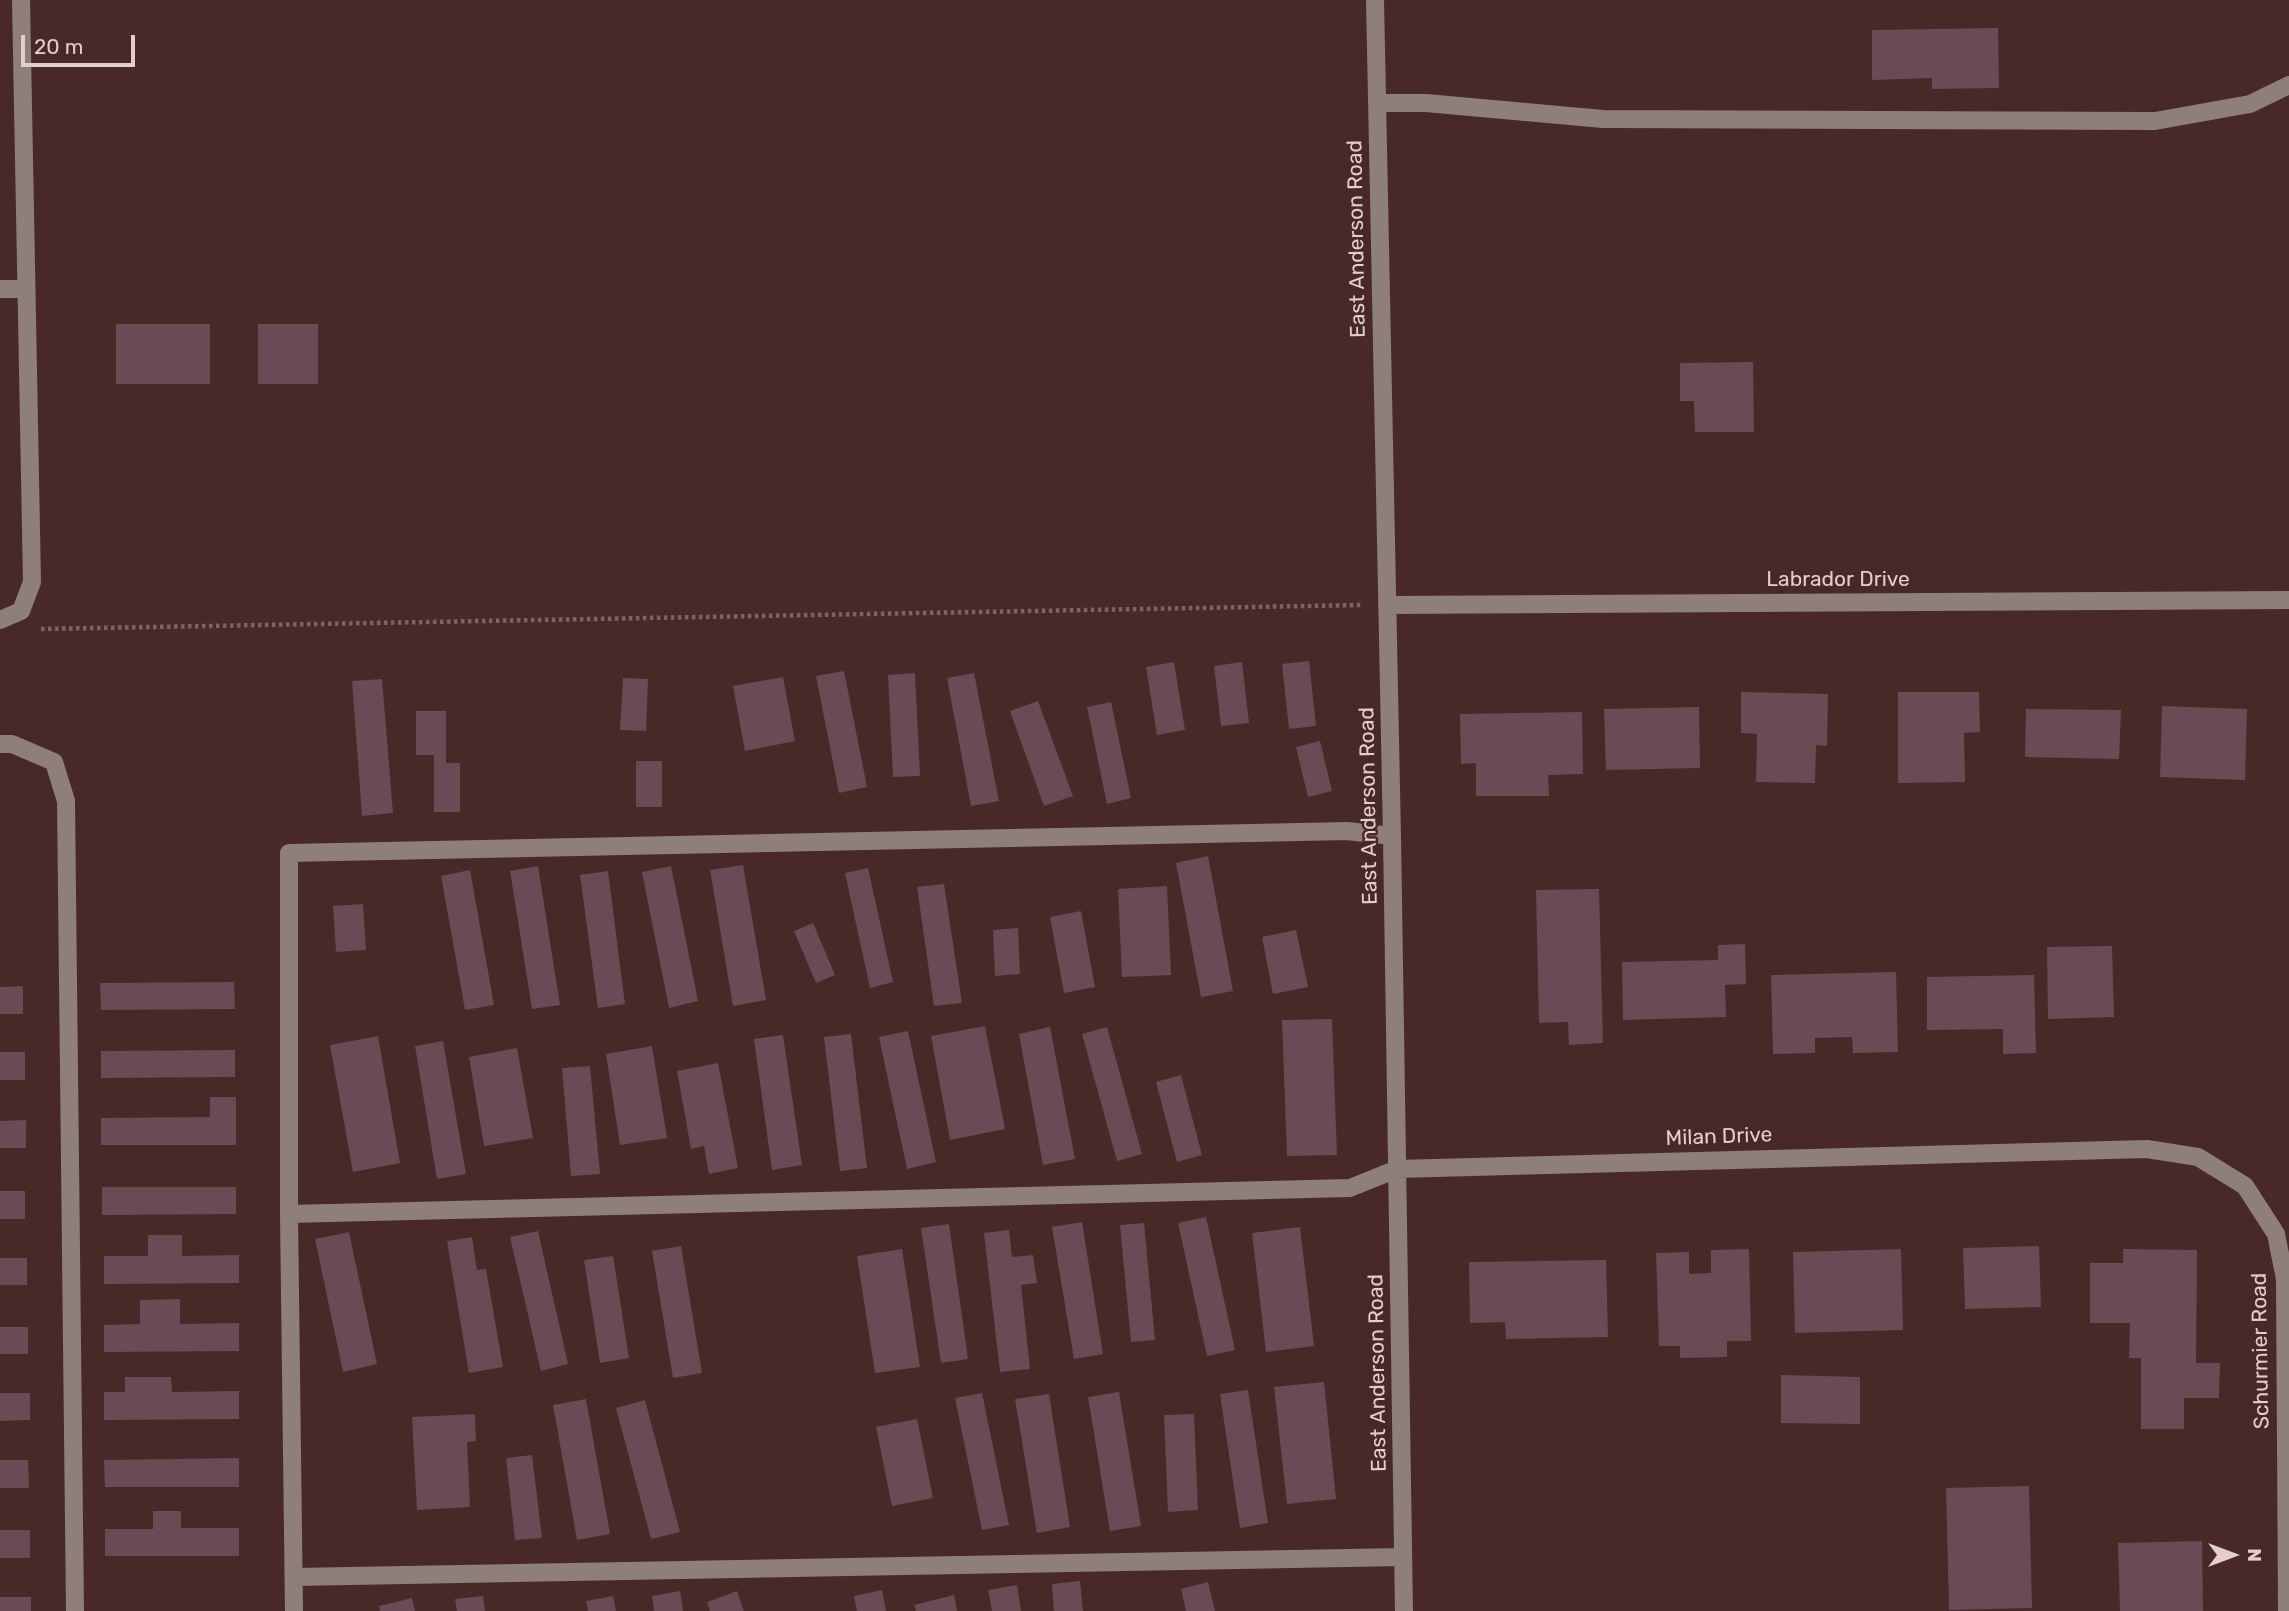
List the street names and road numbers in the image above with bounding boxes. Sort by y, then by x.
street label: East Anderson Road [1343,140,1371,338]
street label: Labrador Drive [1766,567,1910,593]
street label: East Anderson Road [1355,707,1383,905]
street label: Milan Drive [1665,1123,1773,1151]
street label: Schurmier Road [2247,1273,2275,1429]
street label: East Anderson Road [1364,1274,1392,1472]

